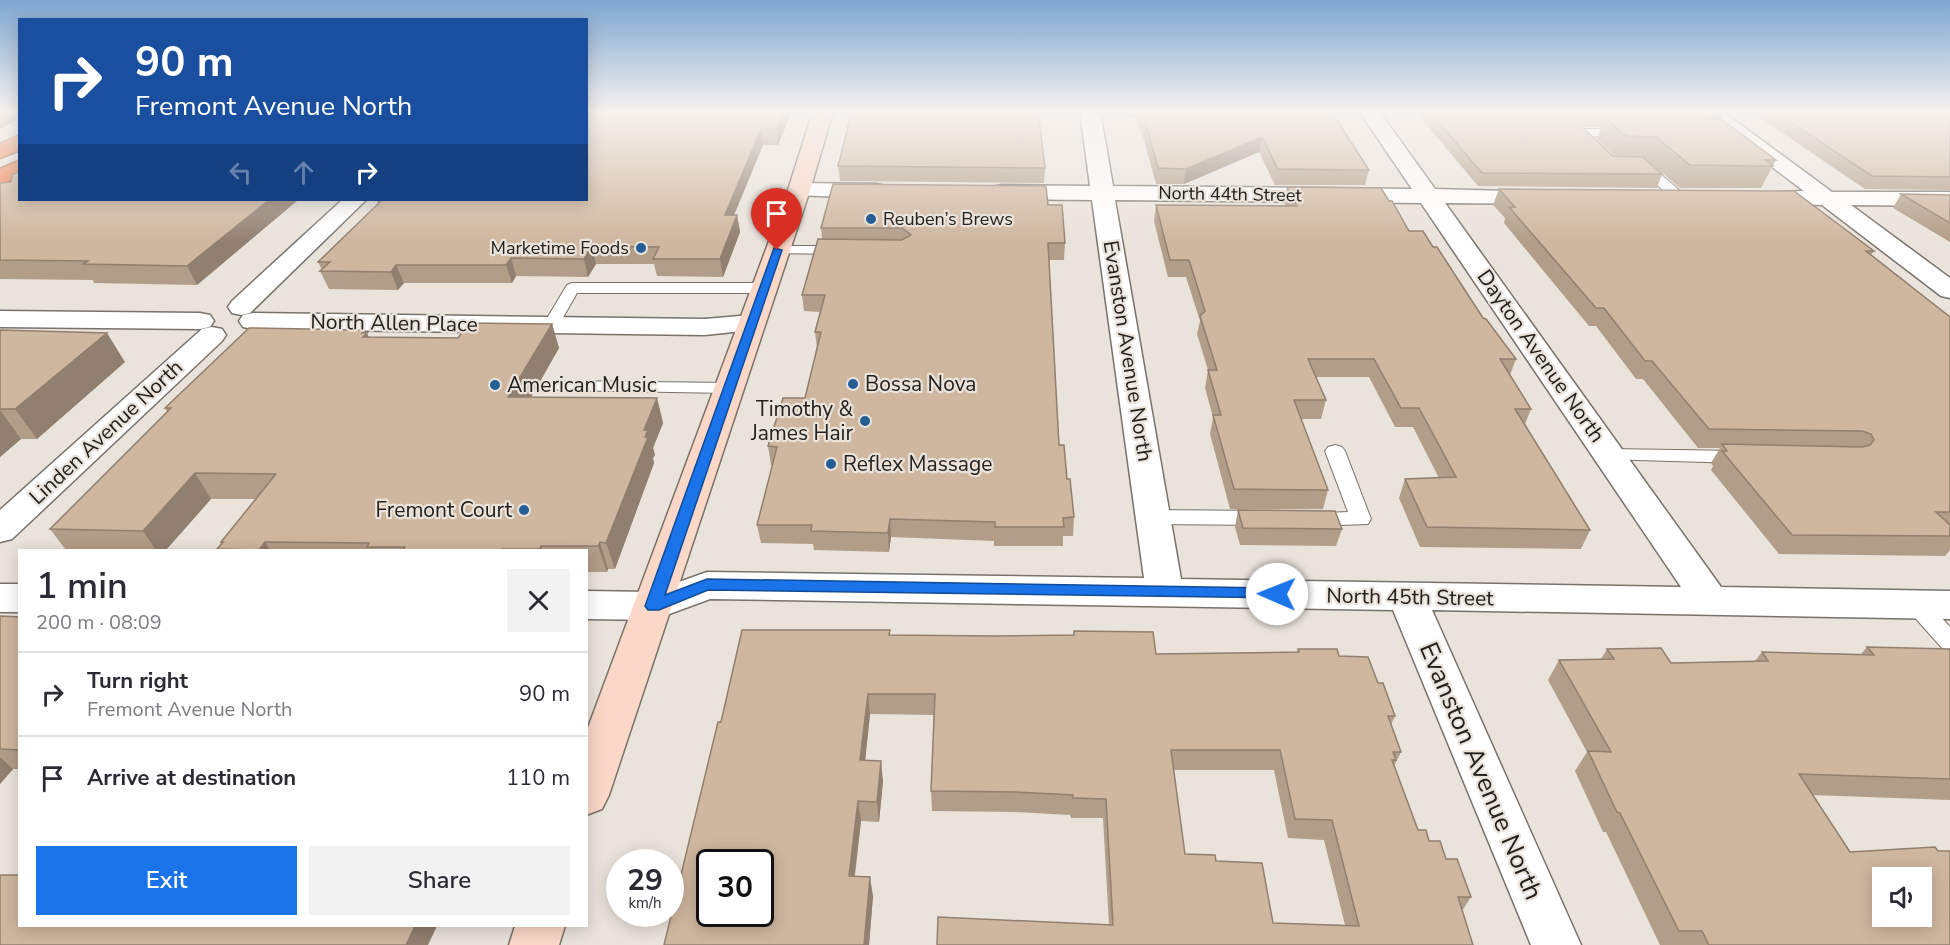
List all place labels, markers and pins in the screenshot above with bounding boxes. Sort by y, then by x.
pin [751,188,802,250]
place label: Reuben’s Brews [883,207,1013,231]
marker: Reuben’s Brews [864,212,878,226]
place label: Marketime Foods [491,236,629,260]
marker: Marketime Foods [634,241,648,255]
place label: Bossa Nova [865,370,976,398]
place label: American Music [507,371,657,399]
marker: Bossa Nova [846,377,860,391]
marker: American Music [488,378,502,392]
place label: Timothy & James Hair [750,395,853,447]
marker: Timothy & James Hair [858,414,872,428]
place label: Reflex Massage [843,450,992,478]
marker: Reflex Massage [824,457,838,471]
place label: Fremont Court [376,496,513,524]
marker: Fremont Court [517,503,531,517]

